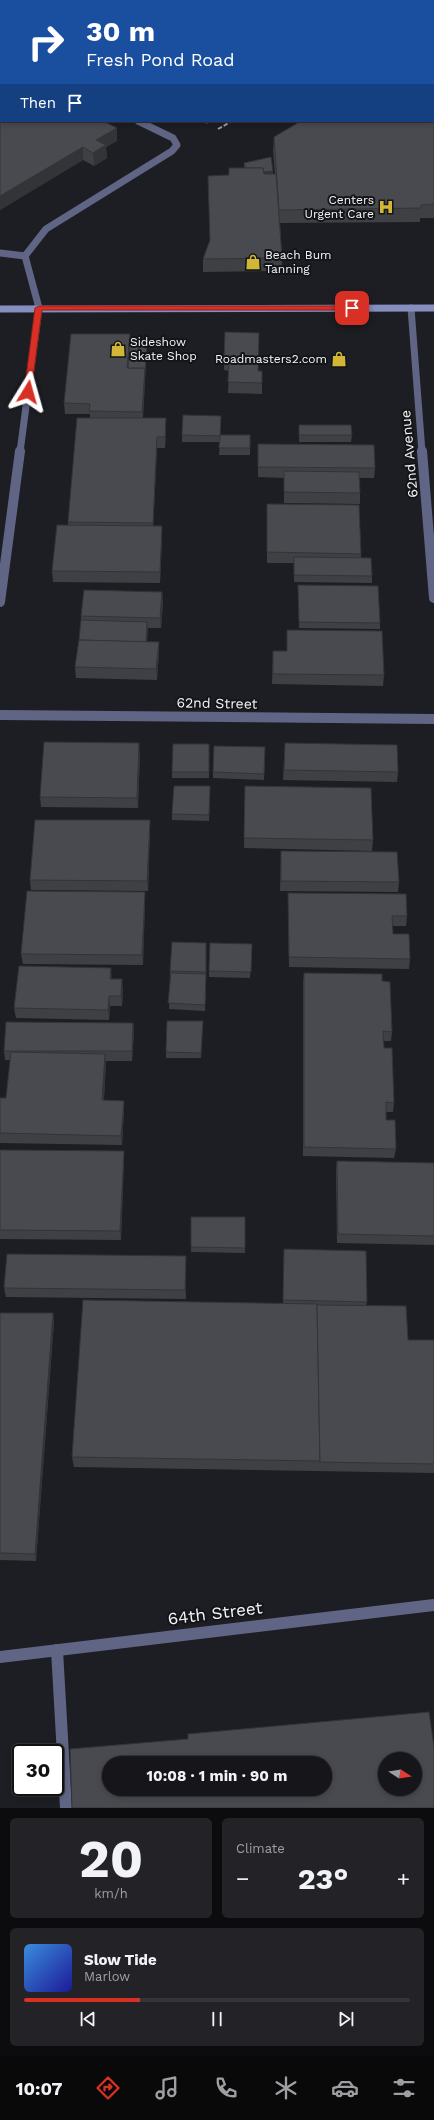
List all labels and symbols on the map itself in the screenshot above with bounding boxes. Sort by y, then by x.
place label: Centers Urgent Care [305,193,374,221]
hospital icon: Centers Urgent Care [377,198,395,216]
place label: Beach Bum Tanning [265,248,331,276]
shop icon: Beach Bum Tanning [244,253,262,271]
pin [335,291,369,325]
place label: Sideshow Skate Shop [130,335,197,363]
shop icon: Sideshow Skate Shop [109,340,127,358]
shop icon: Roadmasters2.com [330,350,348,368]
place label: Roadmasters2.com [215,352,327,366]
position arrow [7,371,49,413]
street label: 62nd Avenue [397,410,421,498]
street label: 62nd Street [176,694,258,712]
street label: 64th Street [166,1597,264,1629]
speed limit sign: 30 [12,1744,64,1796]
north arrow [378,1752,422,1796]

